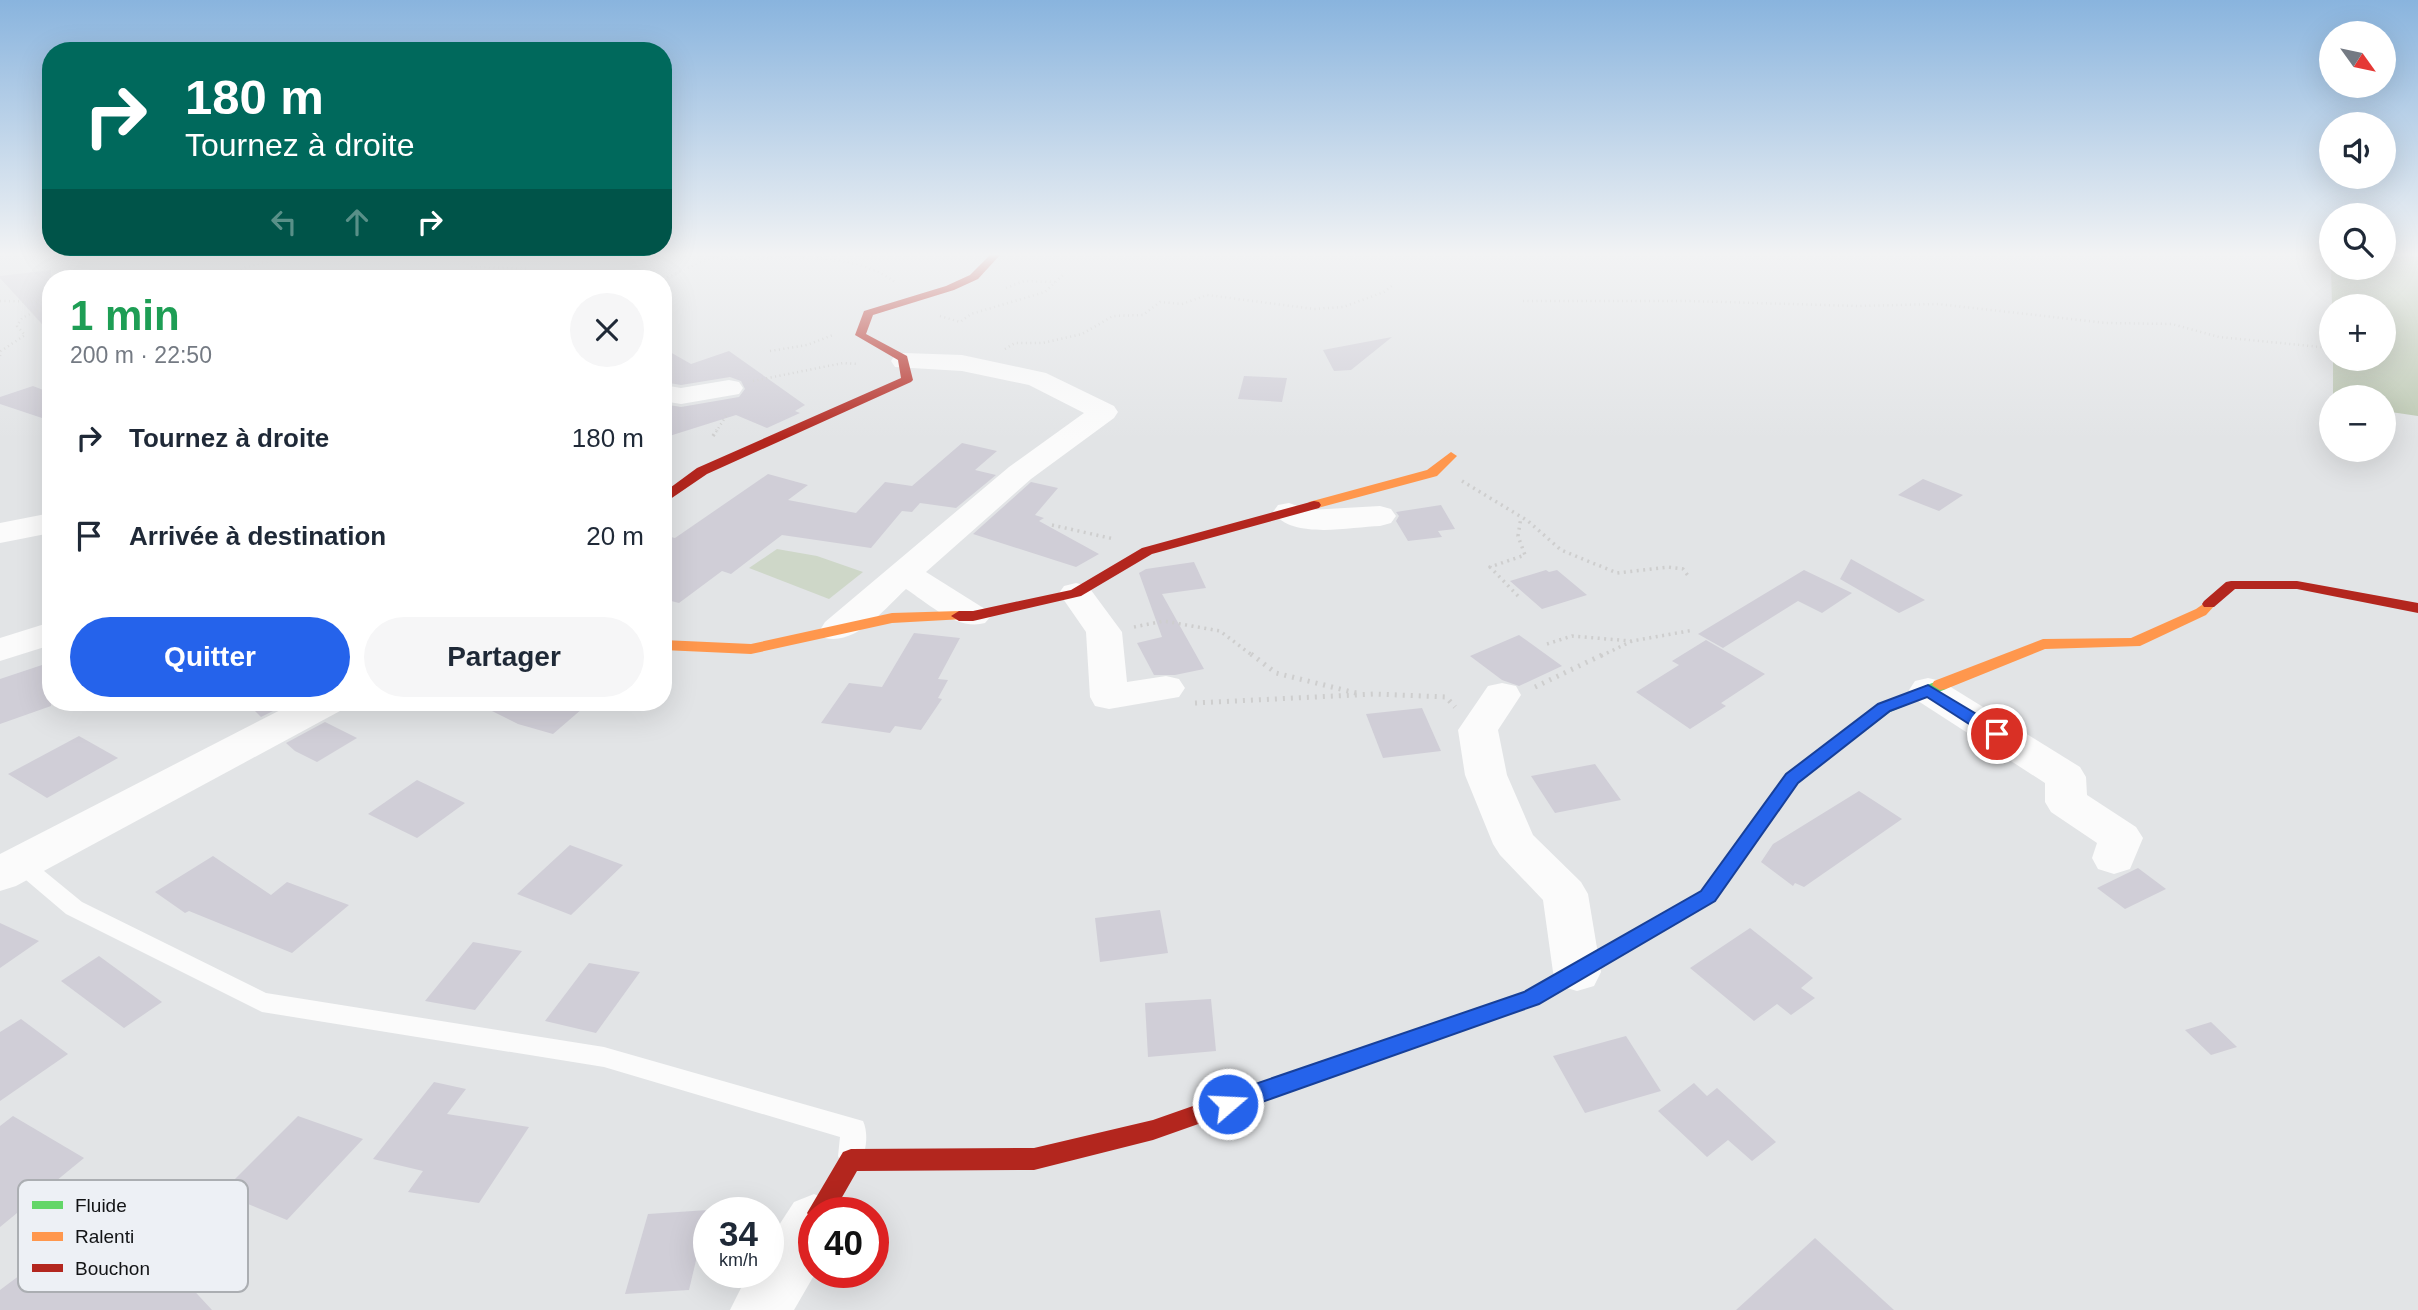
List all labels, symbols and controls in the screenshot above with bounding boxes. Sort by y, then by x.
north arrow [2319,21,2396,98]
map controls [2319,21,2396,462]
icon: right [70,70,161,161]
text: 180 m [185,70,324,124]
button: sound [2319,112,2396,189]
text: Tournez à droite [185,127,414,163]
icon: left [265,203,303,241]
icon: ahead [338,203,376,241]
icon: right [411,203,449,241]
button: search [2319,203,2396,280]
text: 1 min [70,292,180,339]
button: close [570,293,644,367]
button: + [2319,294,2396,371]
text: 200 m · 22:50 [70,342,212,368]
button: − [2319,385,2396,462]
icon: right [70,419,108,457]
text: Tournez à droite [129,423,329,453]
text: 180 m [572,423,644,453]
icon: arrive [70,517,108,555]
text: Arrivée à destination [129,521,386,551]
text: 20 m [586,521,644,551]
button: Quitter [70,617,350,697]
button: Partager [364,617,644,697]
pin [1967,704,2027,764]
icon: arrive [1978,715,2016,753]
position arrow [1191,1067,1265,1141]
legend [18,1180,248,1292]
text: Fluide [75,1195,127,1216]
speed limit sign: 40 [798,1197,889,1288]
text: 34 [719,1214,758,1253]
text: Ralenti [75,1226,134,1247]
text: km/h [719,1250,758,1270]
text: Bouchon [75,1258,150,1279]

